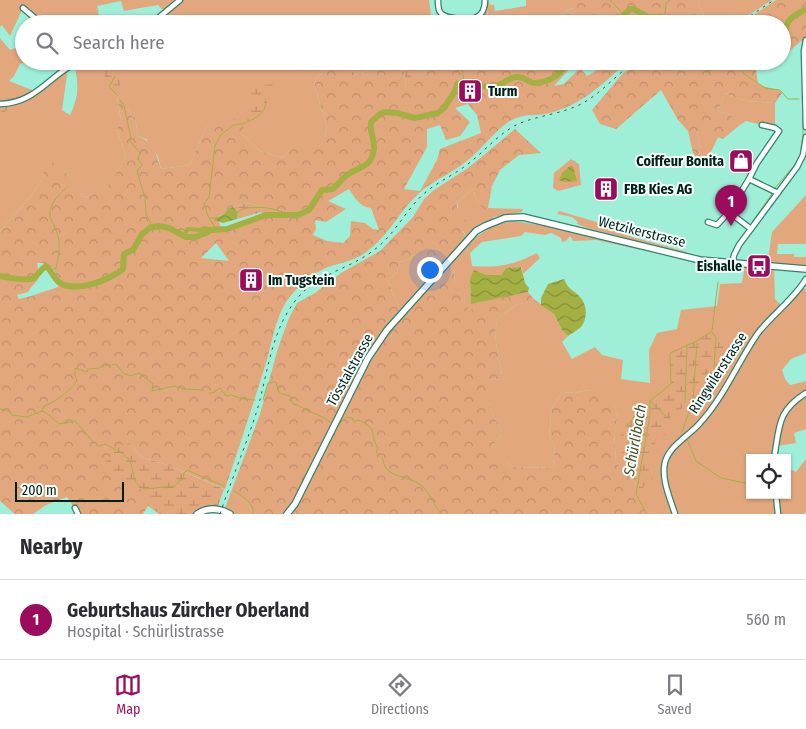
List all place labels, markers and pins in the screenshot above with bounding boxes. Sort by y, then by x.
building icon: Turm [457,78,483,104]
place label: Turm [488,83,518,100]
shop icon: Coiffeur Bonita [728,148,754,174]
place label: Coiffeur Bonita [636,153,724,170]
building icon: FBB Kies AG [593,176,619,202]
place label: FBB Kies AG [624,181,692,198]
pin: 1 [715,185,747,226]
bus stop icon: Eishalle [746,253,772,279]
place label: Eishalle [697,258,742,275]
building icon: Im Tugstein [238,267,264,293]
place label: Im Tugstein [268,272,335,289]

